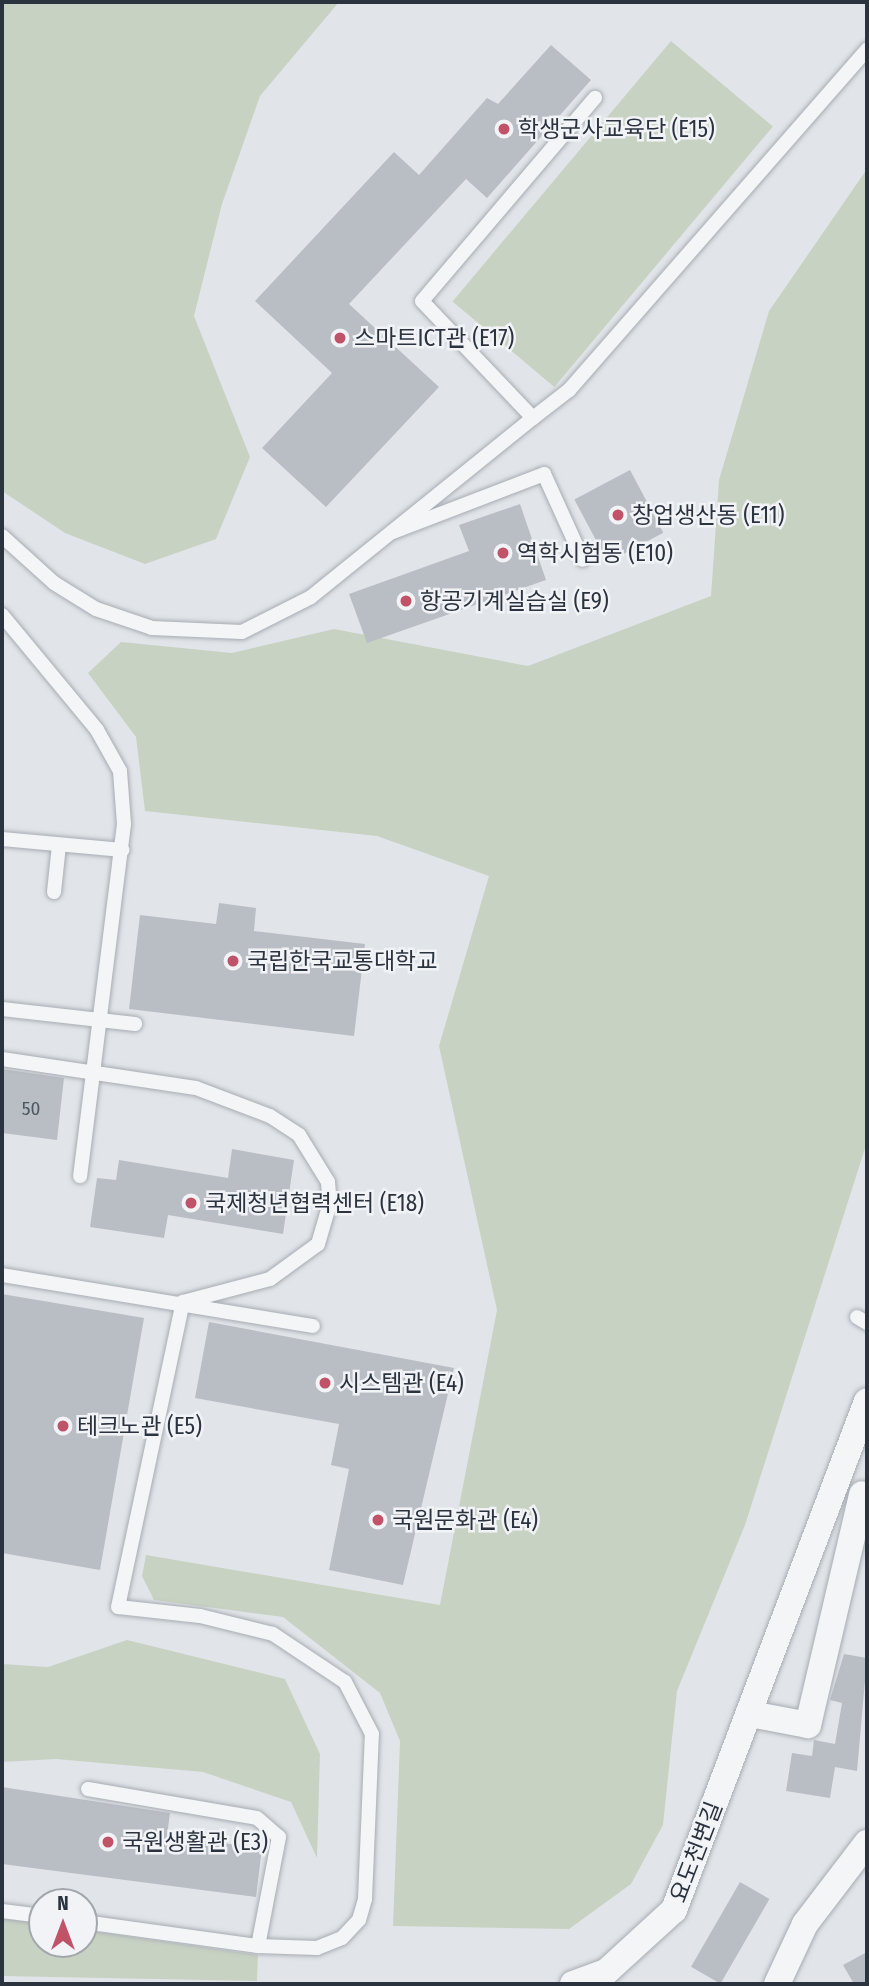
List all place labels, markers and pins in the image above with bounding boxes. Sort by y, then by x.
place label: 학생군사교육단 (E15) [518,115,715,143]
marker: 학생군사교육단 (E15) [496,121,512,137]
place label: 스마트ICT관 (E17) [354,324,514,352]
marker: 스마트ICT관 (E17) [332,330,348,346]
place label: 창업생산동 (E11) [632,501,785,529]
marker: 창업생산동 (E11) [610,507,626,523]
place label: 역학시험동 (E10) [517,539,673,567]
marker: 역학시험동 (E10) [495,545,511,561]
place label: 항공기계실습실 (E9) [420,587,609,615]
marker: 항공기계실습실 (E9) [398,593,414,609]
place label: 국립한국교통대학교 [247,947,437,975]
marker: 국립한국교통대학교 [225,953,241,969]
place label: 국제청년협력센터 (E18) [205,1189,424,1217]
marker: 국제청년협력센터 (E18) [183,1195,199,1211]
place label: 시스템관 (E4) [339,1369,464,1397]
marker: 시스템관 (E4) [317,1375,333,1391]
place label: 테크노관 (E5) [77,1412,202,1440]
marker: 테크노관 (E5) [55,1418,71,1434]
place label: 국원문화관 (E4) [392,1506,538,1534]
marker: 국원문화관 (E4) [370,1512,386,1528]
place label: 국원생활관 (E3) [122,1828,268,1856]
marker: 국원생활관 (E3) [100,1834,116,1850]

